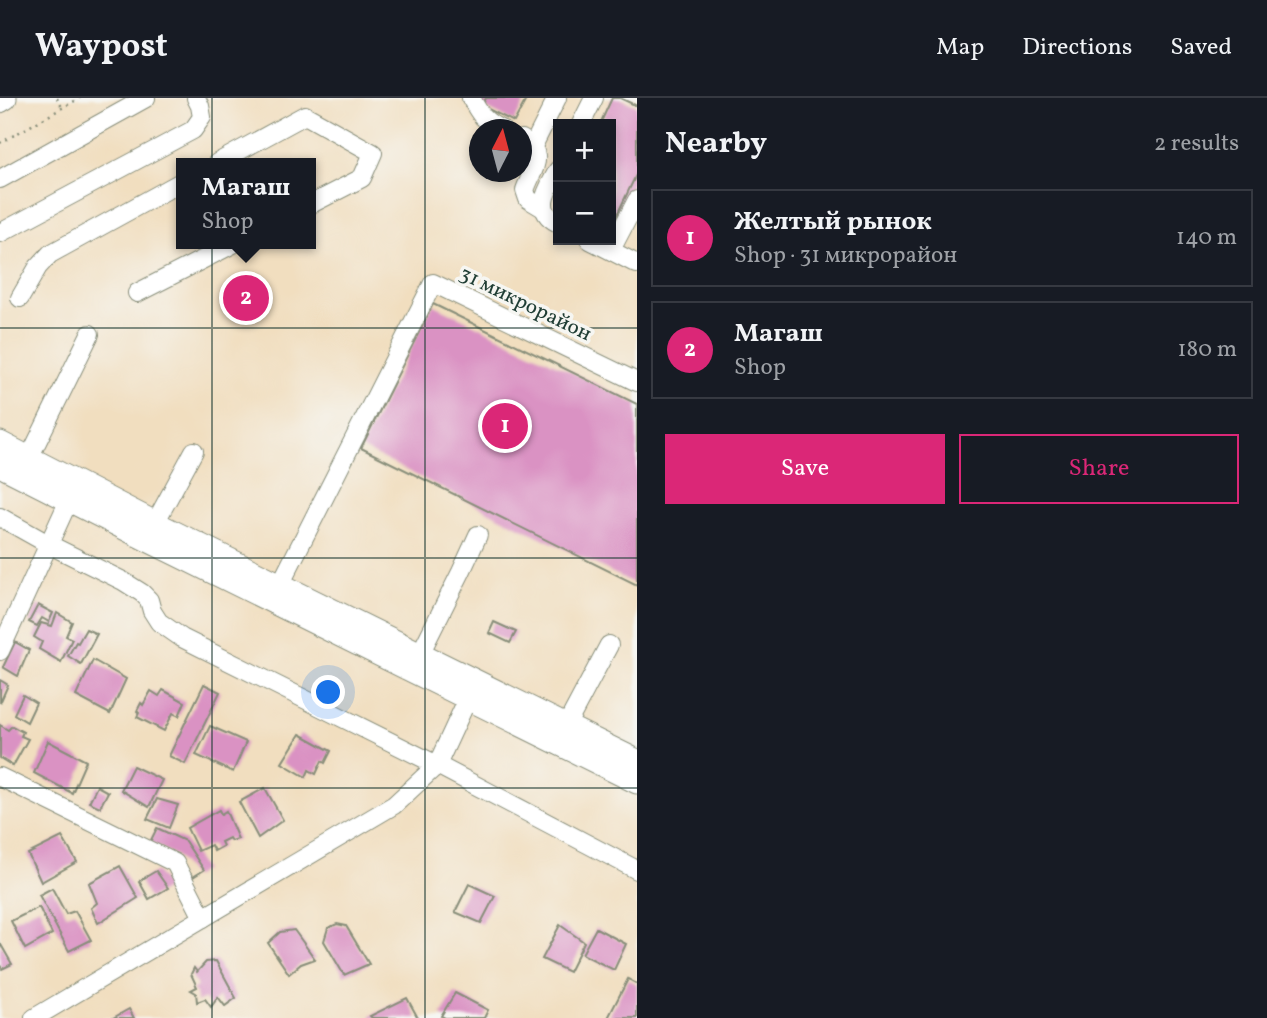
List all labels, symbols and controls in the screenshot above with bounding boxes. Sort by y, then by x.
text: Waypost [35,25,168,71]
text: Map [936,31,984,65]
text: Directions [1022,31,1132,65]
text: Saved [1170,31,1232,65]
north arrow [469,119,532,182]
map controls [553,119,616,245]
button: + [553,119,616,182]
text: Nearby [665,123,767,165]
text: 2 results [1154,128,1239,160]
popup [176,158,316,249]
text: Магаш [202,170,290,206]
button: − [553,182,616,245]
text: Желтый рынок [734,204,932,240]
text: Shop [202,206,253,238]
text: 1 [685,222,695,254]
text: 140 m [1176,222,1237,254]
text: Shop · 31 микрорайон [734,240,957,272]
street label: 31 микрорайон [454,260,597,349]
pin: 2 [223,272,269,324]
text: Магаш [734,316,823,352]
text: 2 [684,334,696,366]
text: 180 m [1178,334,1237,366]
text: Shop [734,352,786,384]
pin: 1 [482,400,528,452]
button: Save [665,434,945,504]
button: Share [959,434,1239,504]
your location [311,675,345,709]

